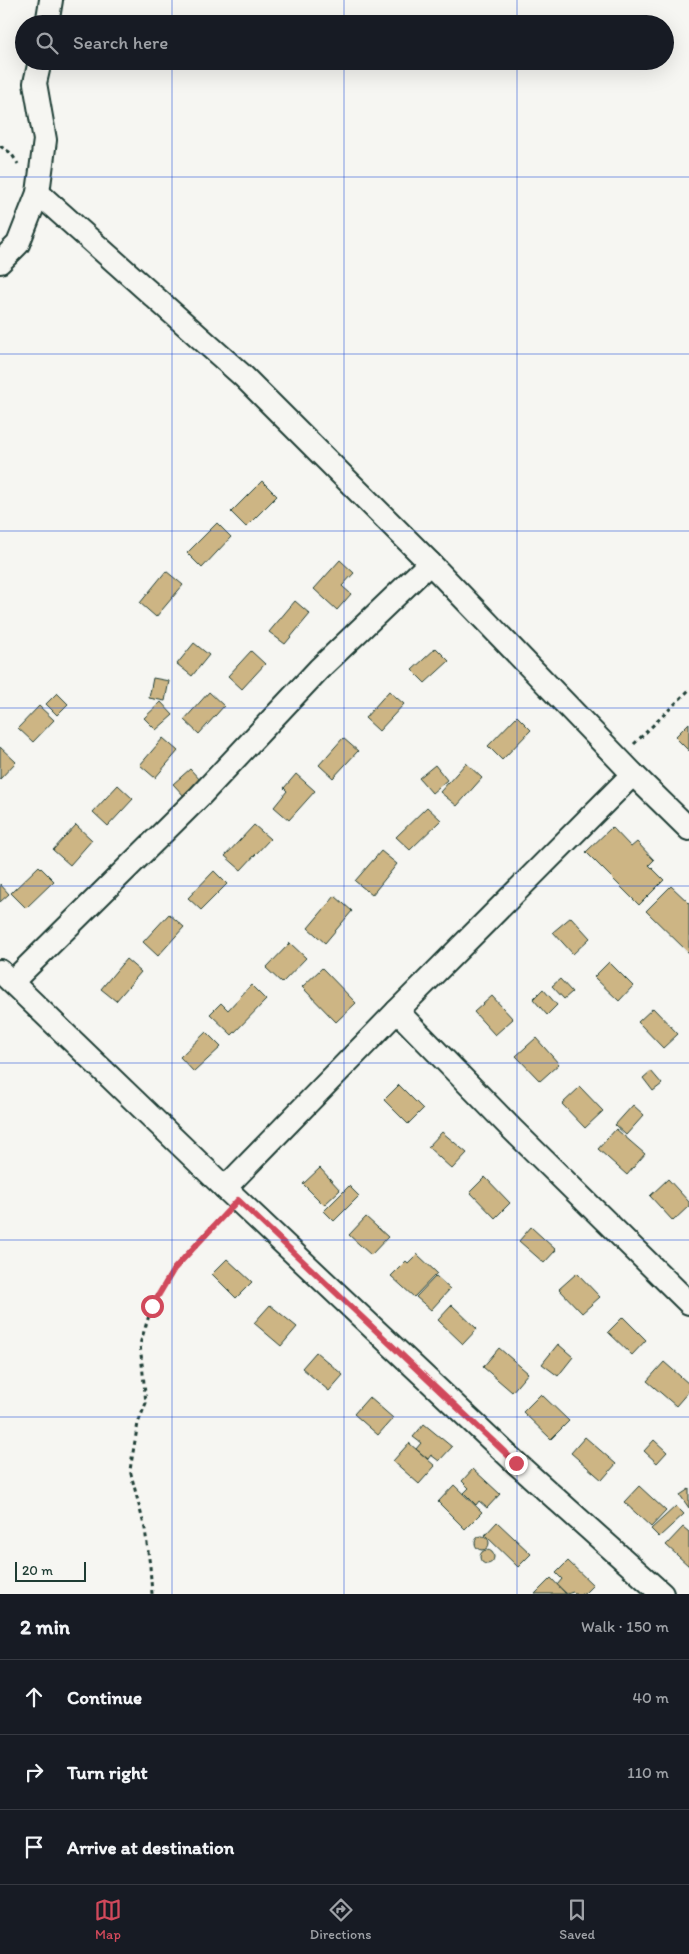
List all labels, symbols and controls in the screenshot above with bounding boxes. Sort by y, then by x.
search box [15,15,674,70]
icon: search [33,29,61,57]
text: Search here [73,31,168,54]
route start [141,1295,164,1318]
route end [505,1452,528,1475]
scale bar [15,1559,86,1582]
text: 20 m [22,1562,53,1579]
text: 2 min [20,1614,70,1639]
text: Walk · 150 m [581,1617,669,1636]
icon: ahead [20,1683,48,1711]
text: Continue [67,1686,142,1709]
text: 40 m [632,1688,669,1707]
icon: right [20,1758,48,1786]
text: Turn right [67,1761,148,1784]
text: 110 m [627,1763,669,1782]
icon: arrive [20,1833,48,1861]
text: Arrive at destination [67,1836,234,1859]
tab: Map [94,1896,122,1943]
tab: Directions [310,1896,371,1943]
tab: Saved [559,1896,595,1943]

